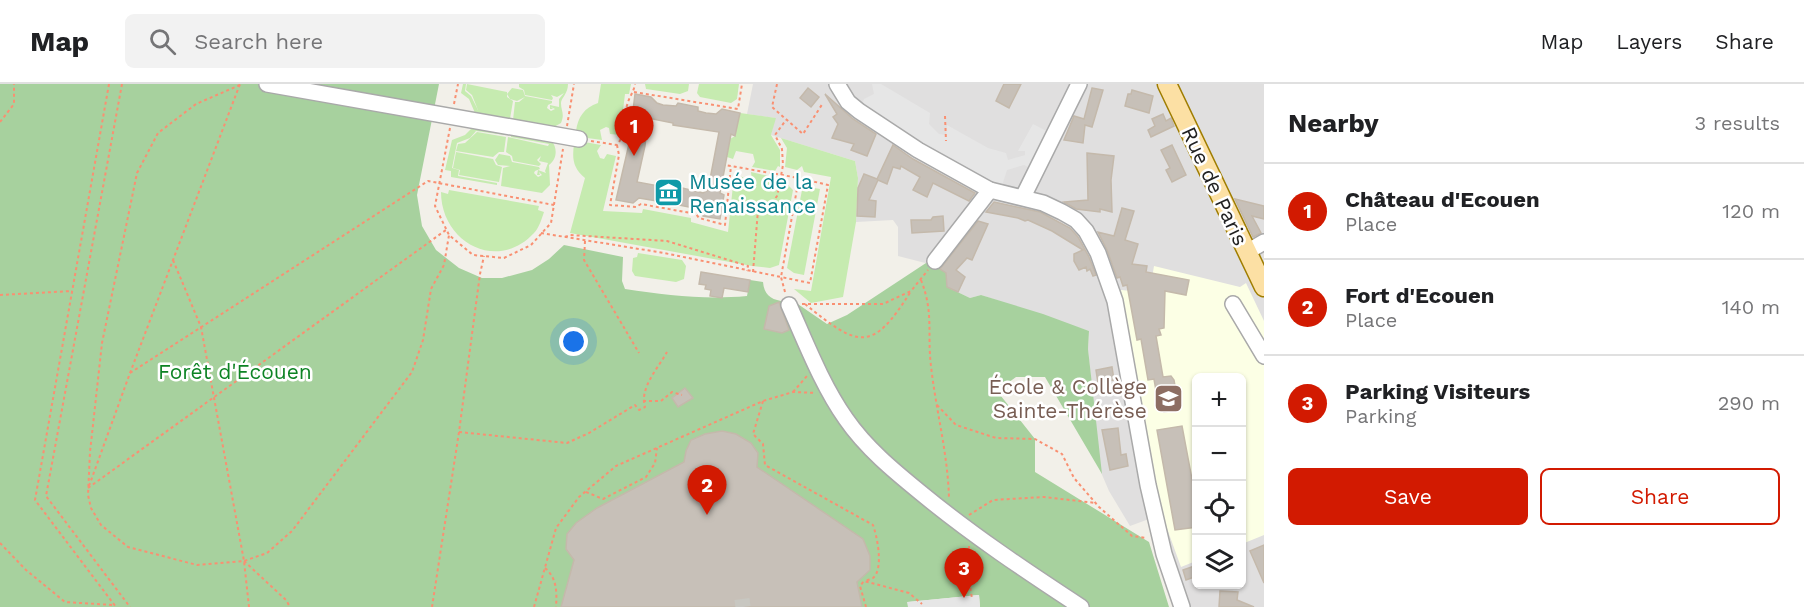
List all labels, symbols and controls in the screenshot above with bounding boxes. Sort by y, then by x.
search box [125,14,545,68]
text: Map [30,25,89,58]
icon: search [146,25,179,58]
text: Search here [194,29,323,54]
text: Map [1540,29,1583,54]
text: Layers [1616,29,1682,54]
text: Share [1715,29,1774,54]
pin: 1 [614,106,654,156]
text: Nearby [1288,108,1379,138]
text: 3 results [1695,111,1780,135]
street label: Rue de Paris [1177,123,1253,249]
place label: Musée de la Renaissance [689,169,816,218]
museum icon: Musée de la Renaissance [652,177,684,209]
text: Château d'Ecouen [1345,187,1540,212]
text: 1 [1303,199,1312,223]
text: 120 m [1722,199,1780,223]
text: Place [1345,212,1397,236]
text: Fort d'Ecouen [1345,283,1494,308]
text: 2 [1302,295,1313,319]
text: 140 m [1722,295,1780,319]
text: Place [1345,308,1397,332]
your location [559,327,588,356]
park label: Forêt d'Écouen [158,359,312,384]
map controls [1192,373,1246,589]
button: + [1192,373,1246,427]
place label: École & Collège Sainte-Thérèse [988,374,1147,423]
text: Parking Visiteurs [1345,379,1530,404]
school or university icon: École & Collège Sainte-Thérèse [1152,382,1184,414]
text: 3 [1302,391,1313,415]
text: 290 m [1718,391,1780,415]
text: Parking [1345,404,1416,428]
button: − [1192,427,1246,481]
pin: 2 [688,466,726,515]
button: Save [1288,468,1528,525]
button: Share [1540,468,1780,525]
button: locate [1192,481,1246,535]
button: layers [1192,535,1246,589]
pin: 3 [944,548,984,598]

